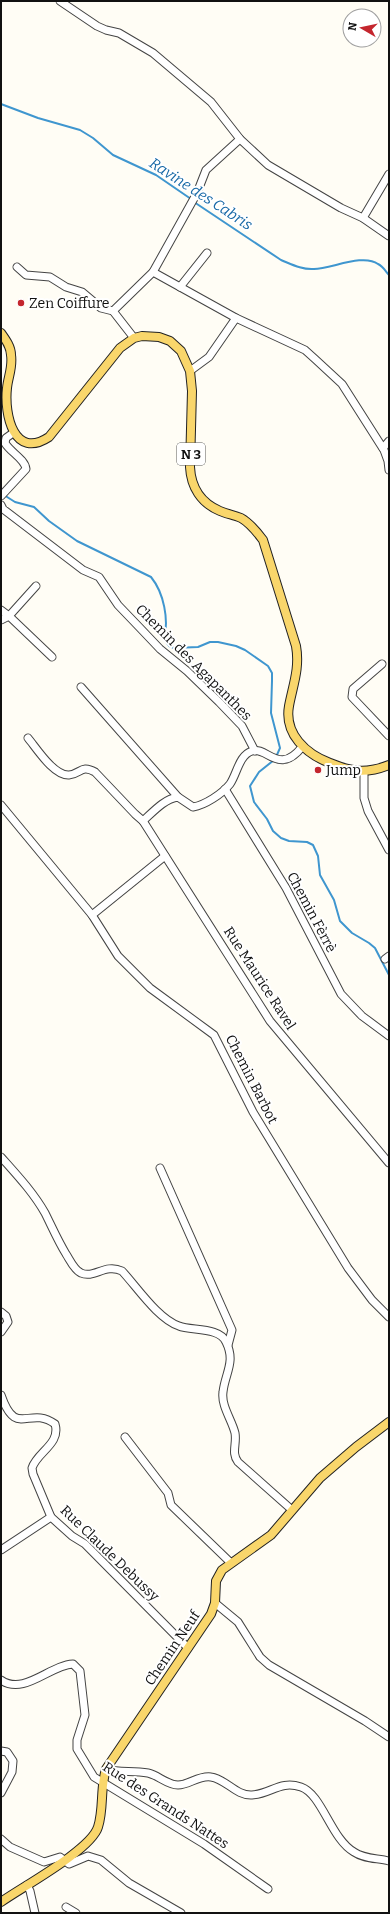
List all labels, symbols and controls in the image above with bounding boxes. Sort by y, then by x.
north arrow [342,8,382,48]
text: N [346,21,360,32]
water label: Ravine des Cabris [146,154,256,234]
place label: Zen Coiffure [29,295,109,312]
marker: Zen Coiffure [16,298,26,308]
road number: N 3 [177,443,205,465]
street label: Chemin des Agapanthes [132,601,255,724]
place label: Jump [325,762,361,779]
marker: Jump [313,765,323,775]
street label: Chemin Fèrrè [283,869,340,955]
street label: Rue Maurice Ravel [220,924,299,1033]
street label: Chemin Barbot [222,1032,281,1127]
street label: Rue Claude Debussy [57,1502,163,1605]
street label: Chemin Neuf [141,1607,204,1689]
street label: Rue des Grands Nattes [100,1758,232,1853]

